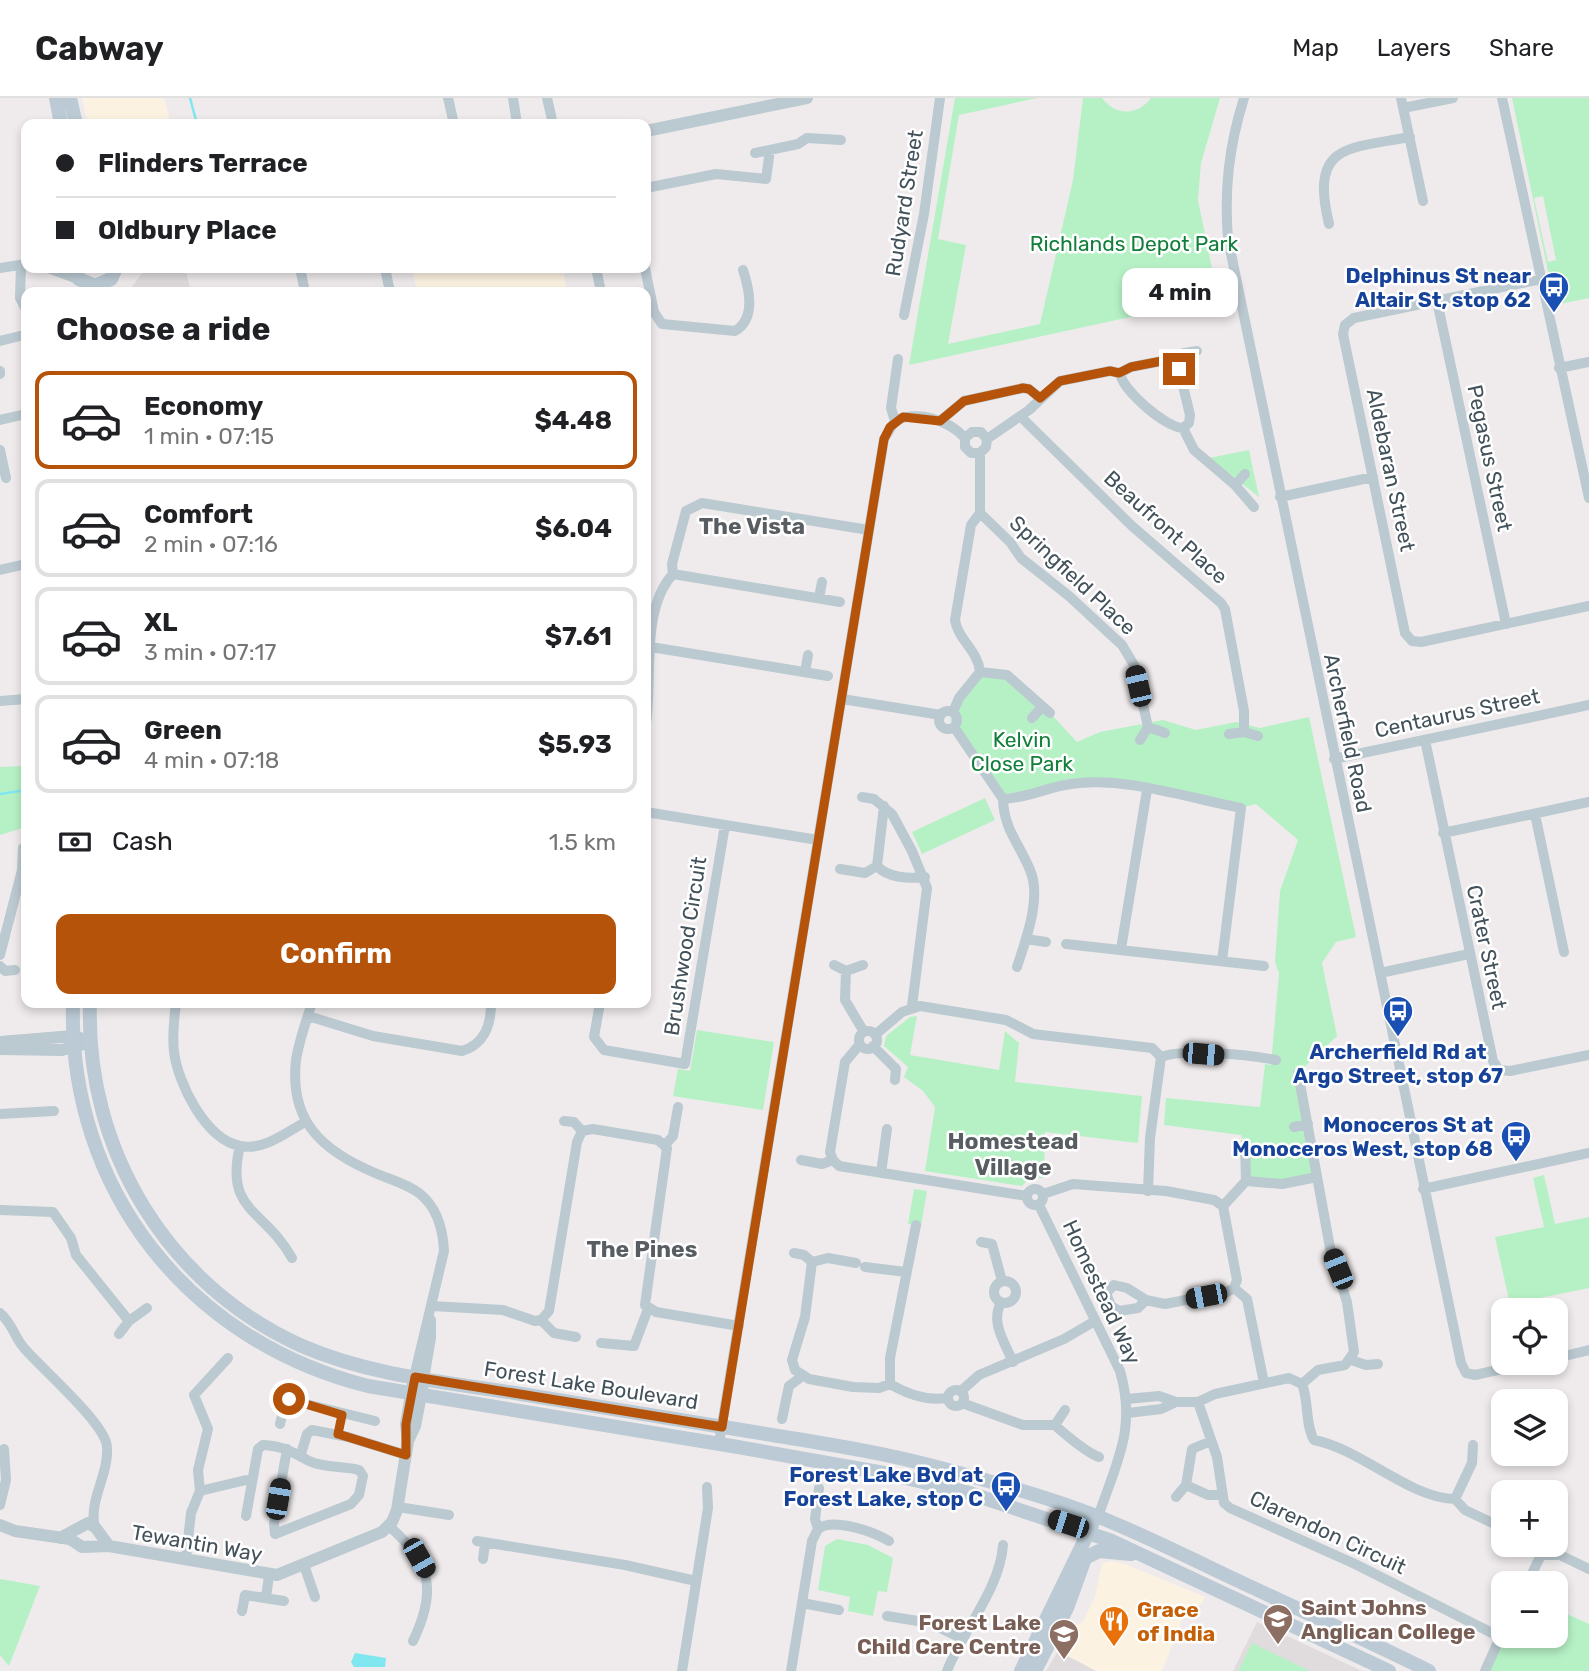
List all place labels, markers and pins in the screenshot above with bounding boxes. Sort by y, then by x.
place label: Delphinus St near Altair St, stop 62 [1345,263,1531,312]
bus stop icon: Delphinus St near Altair St, stop 62 [1537,270,1571,314]
bus stop icon: Archerfield Rd at Argo Street, stop 67 [1381,994,1415,1038]
place label: Archerfield Rd at Argo Street, stop 67 [1293,1039,1503,1088]
place label: Monoceros St at Monoceros West, stop 68 [1232,1112,1493,1161]
bus stop icon: Monoceros St at Monoceros West, stop 68 [1499,1119,1533,1163]
place label: Forest Lake Bvd at Forest Lake, stop C [783,1462,983,1511]
bus stop icon: Forest Lake Bvd at Forest Lake, stop C [989,1469,1023,1513]
place label: Saint Johns Anglican College [1301,1595,1475,1644]
place label: Grace of India [1137,1597,1215,1646]
school or university icon: Saint Johns Anglican College [1261,1602,1295,1646]
restaurant icon: Grace of India [1097,1604,1131,1648]
place label: Forest Lake Child Care Centre [857,1610,1041,1659]
school or university icon: Forest Lake Child Care Centre [1047,1617,1081,1661]

